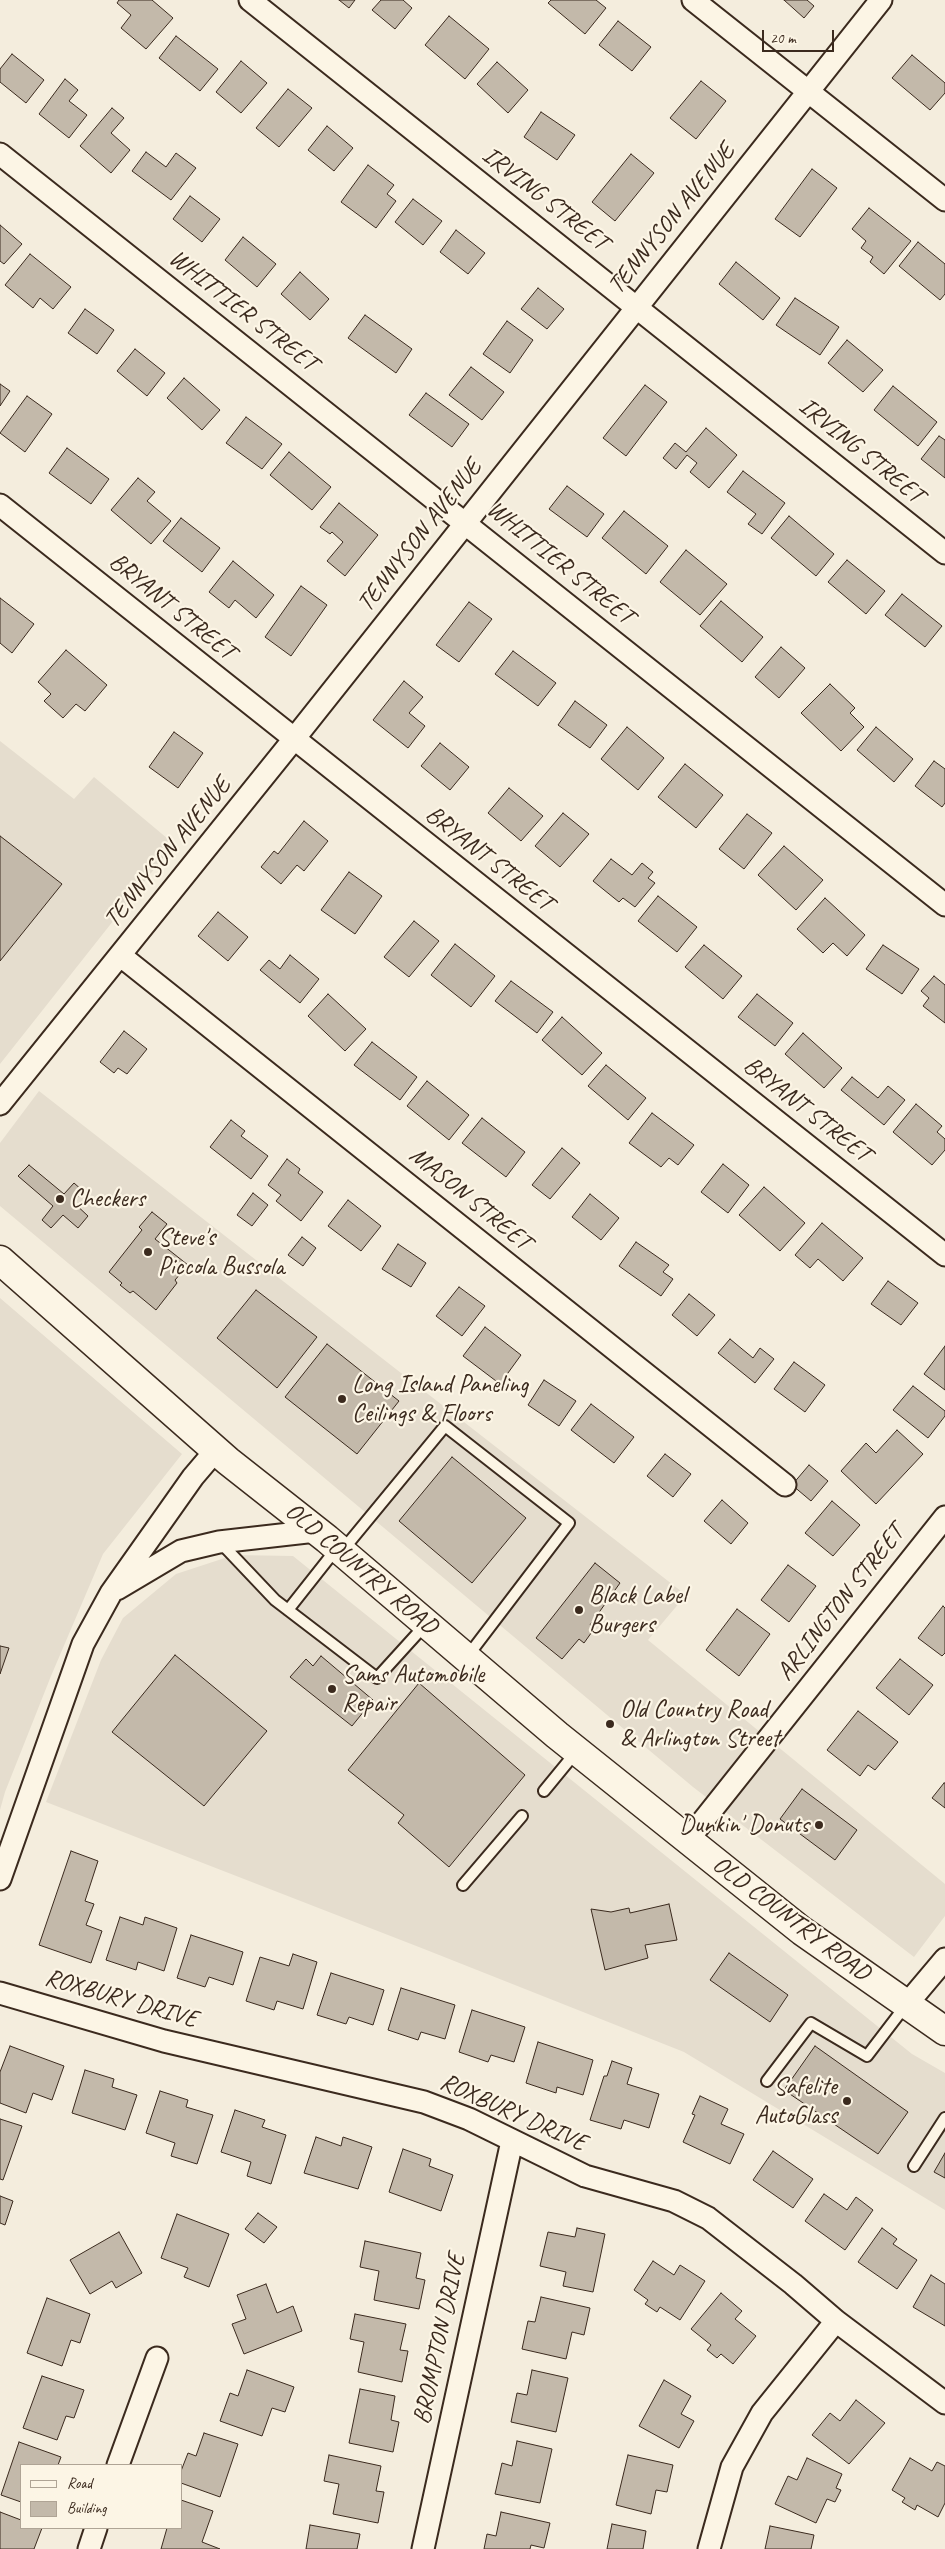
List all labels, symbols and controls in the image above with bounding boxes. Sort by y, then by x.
scale bar [765,20,838,52]
text: 20 m [770,29,796,48]
street label: TENNYSON AVENUE [602,138,742,300]
street label: IRVING STREET [476,140,614,258]
street label: WHITTIER STREET [163,244,323,378]
street label: IRVING STREET [793,392,929,510]
street label: TENNYSON AVENUE [351,454,489,618]
street label: WHITTIER STREET [480,495,640,631]
street label: BRYANT STREET [103,547,241,667]
street label: TENNYSON AVENUE [98,772,238,934]
street label: BRYANT STREET [419,800,559,918]
street label: BRYANT STREET [737,1051,877,1169]
street label: MASON STREET [403,1141,537,1257]
place label: Checkers [70,1184,145,1214]
marker: Checkers [54,1193,66,1205]
place label: Steve's Piccola Bussola [158,1223,284,1282]
marker: Steve's Piccola Bussola [142,1246,154,1258]
place label: Long Island Paneling Ceilings & Floors [352,1370,528,1429]
marker: Long Island Paneling Ceilings & Floors [336,1393,348,1405]
street label: OLD COUNTRY ROAD [279,1497,443,1641]
street label: ARLINGTON STREET [771,1519,911,1687]
place label: Black Label Burgers [589,1581,686,1640]
marker: Black Label Burgers [573,1604,585,1616]
place label: Sams Automobile Repair [342,1660,484,1719]
marker: Sams Automobile Repair [326,1683,338,1695]
place label: Old Country Road & Arlington Street [620,1695,779,1754]
marker: Old Country Road & Arlington Street [604,1718,616,1730]
place label: Dunkin' Donuts [679,1810,809,1840]
marker: Dunkin' Donuts [813,1819,825,1831]
street label: OLD COUNTRY ROAD [706,1850,876,1988]
street label: ROXBURY DRIVE [41,1963,201,2035]
street label: ROXBURY DRIVE [435,2067,591,2159]
place label: Safelite AutoGlass [755,2072,837,2131]
marker: Safelite AutoGlass [841,2095,853,2107]
street label: BROMPTON DRIVE [407,2251,473,2427]
legend [20,2464,182,2529]
text: Road [67,2474,92,2493]
text: Building [67,2499,106,2518]

